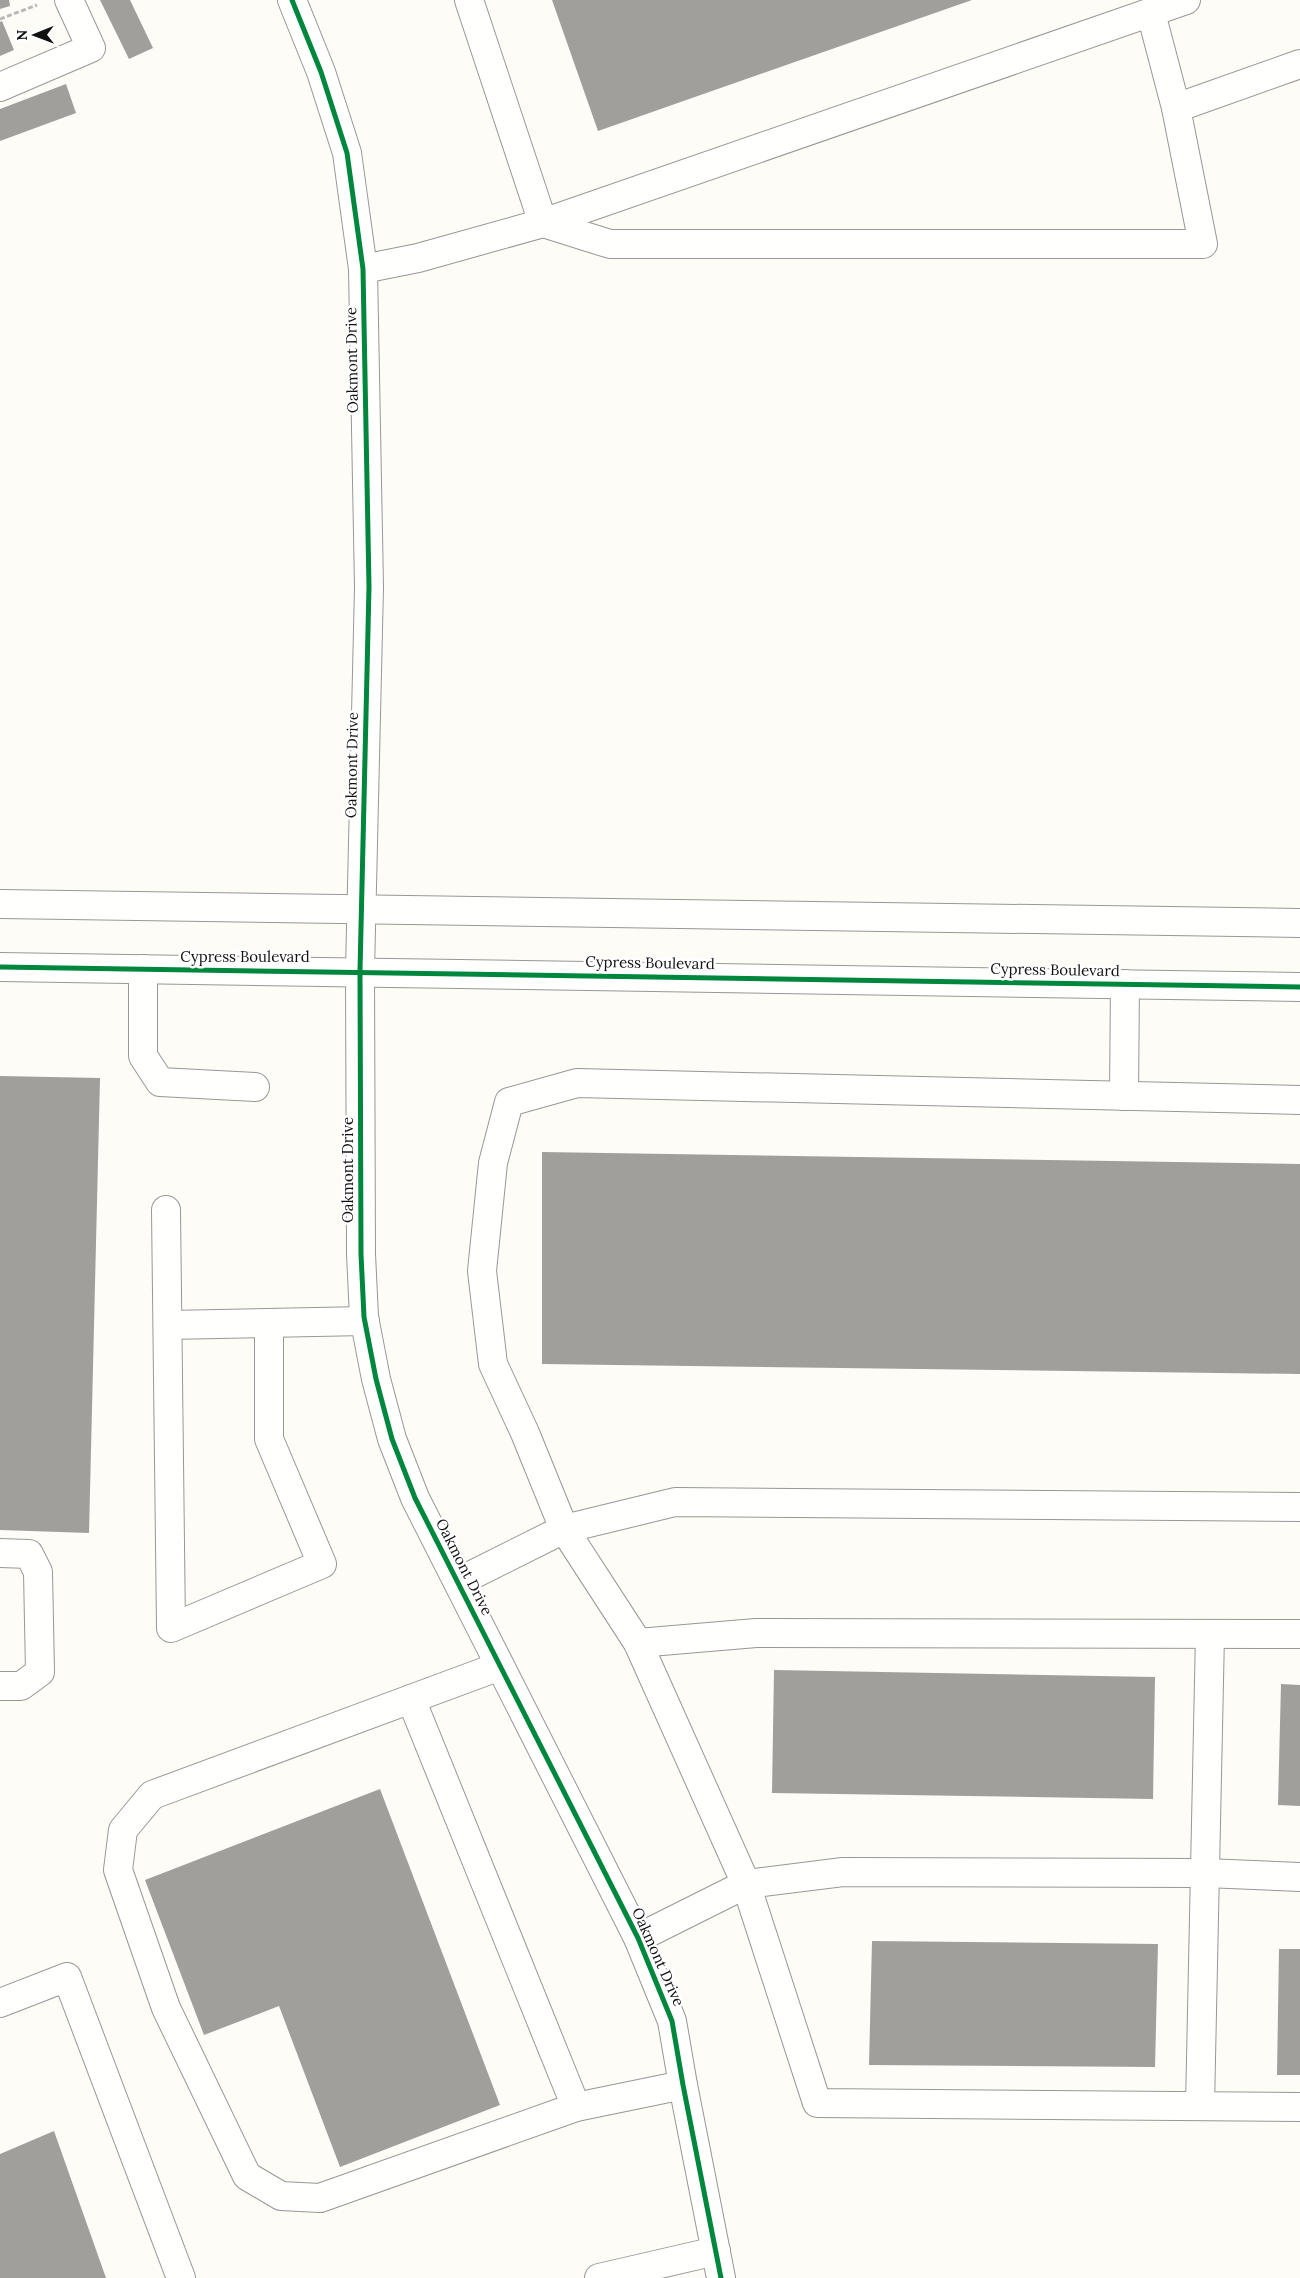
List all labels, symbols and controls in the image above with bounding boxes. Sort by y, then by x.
north arrow [10,10,60,60]
text: N [13,29,31,41]
street label: Oakmont Drive [341,307,362,413]
street label: Oakmont Drive [341,712,362,818]
street label: Cypress Boulevard [180,947,310,966]
street label: Cypress Boulevard [585,952,715,973]
street label: Cypress Boulevard [990,959,1120,980]
street label: Oakmont Drive [338,1117,357,1223]
street label: Oakmont Drive [432,1515,497,1618]
street label: Oakmont Drive [628,1904,689,2009]

